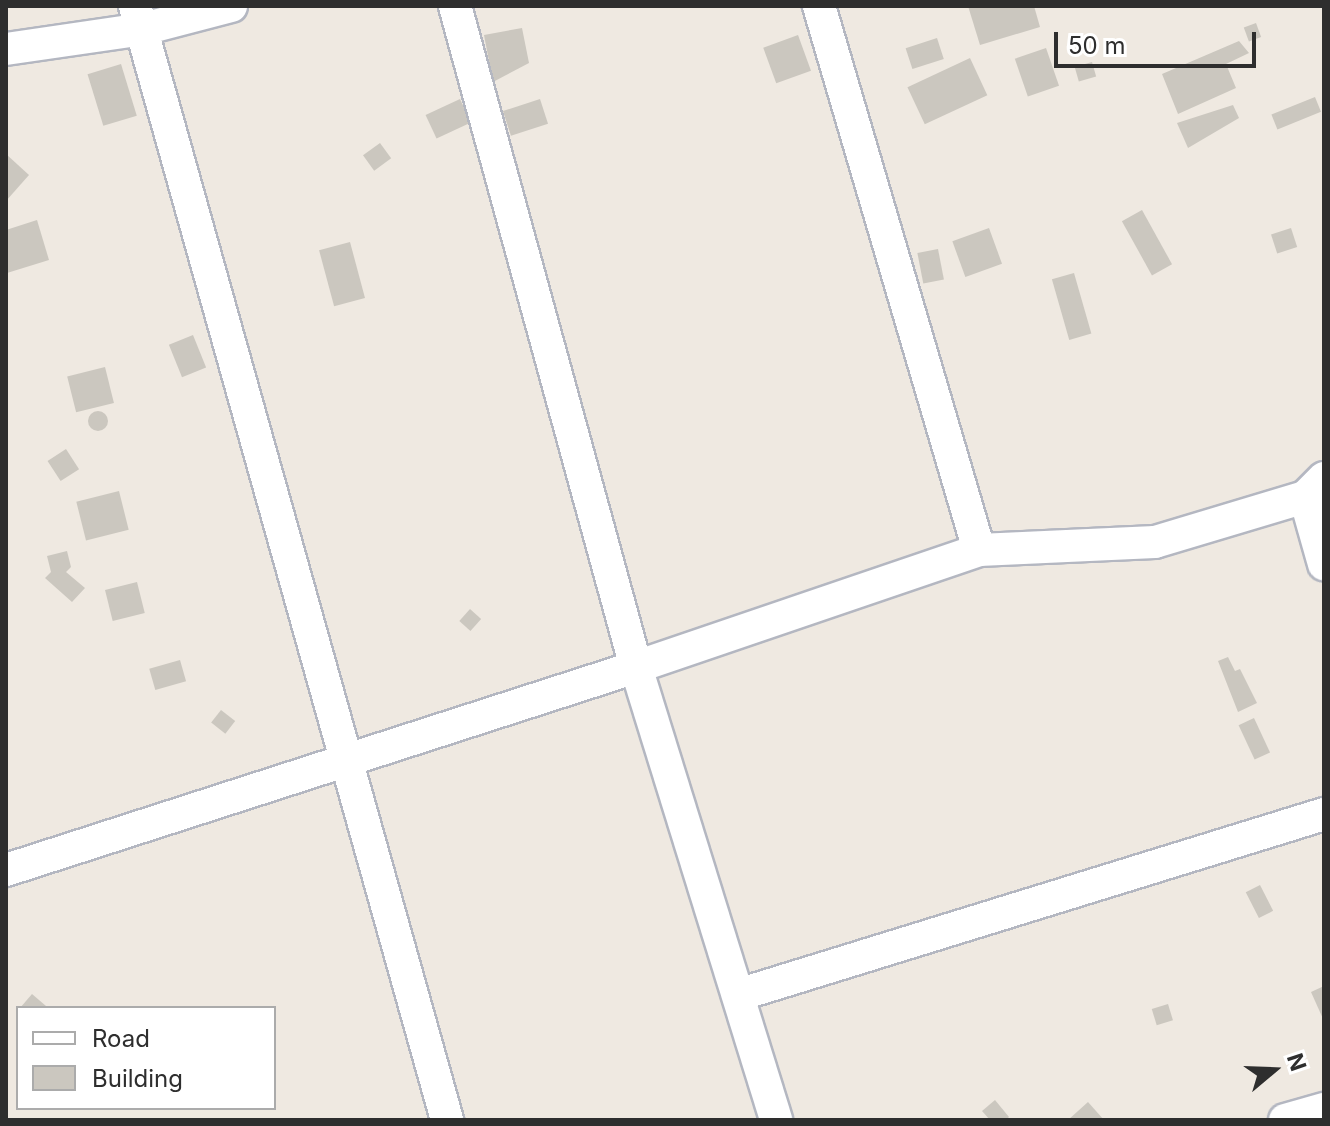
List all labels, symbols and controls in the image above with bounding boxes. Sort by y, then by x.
scale bar [1058,16,1260,66]
text: 50 m [1068,31,1126,60]
legend [16,1006,276,1110]
text: Road [92,1024,150,1053]
north arrow [1234,1030,1314,1110]
text: N [1282,1050,1312,1074]
text: Building [92,1064,183,1093]

